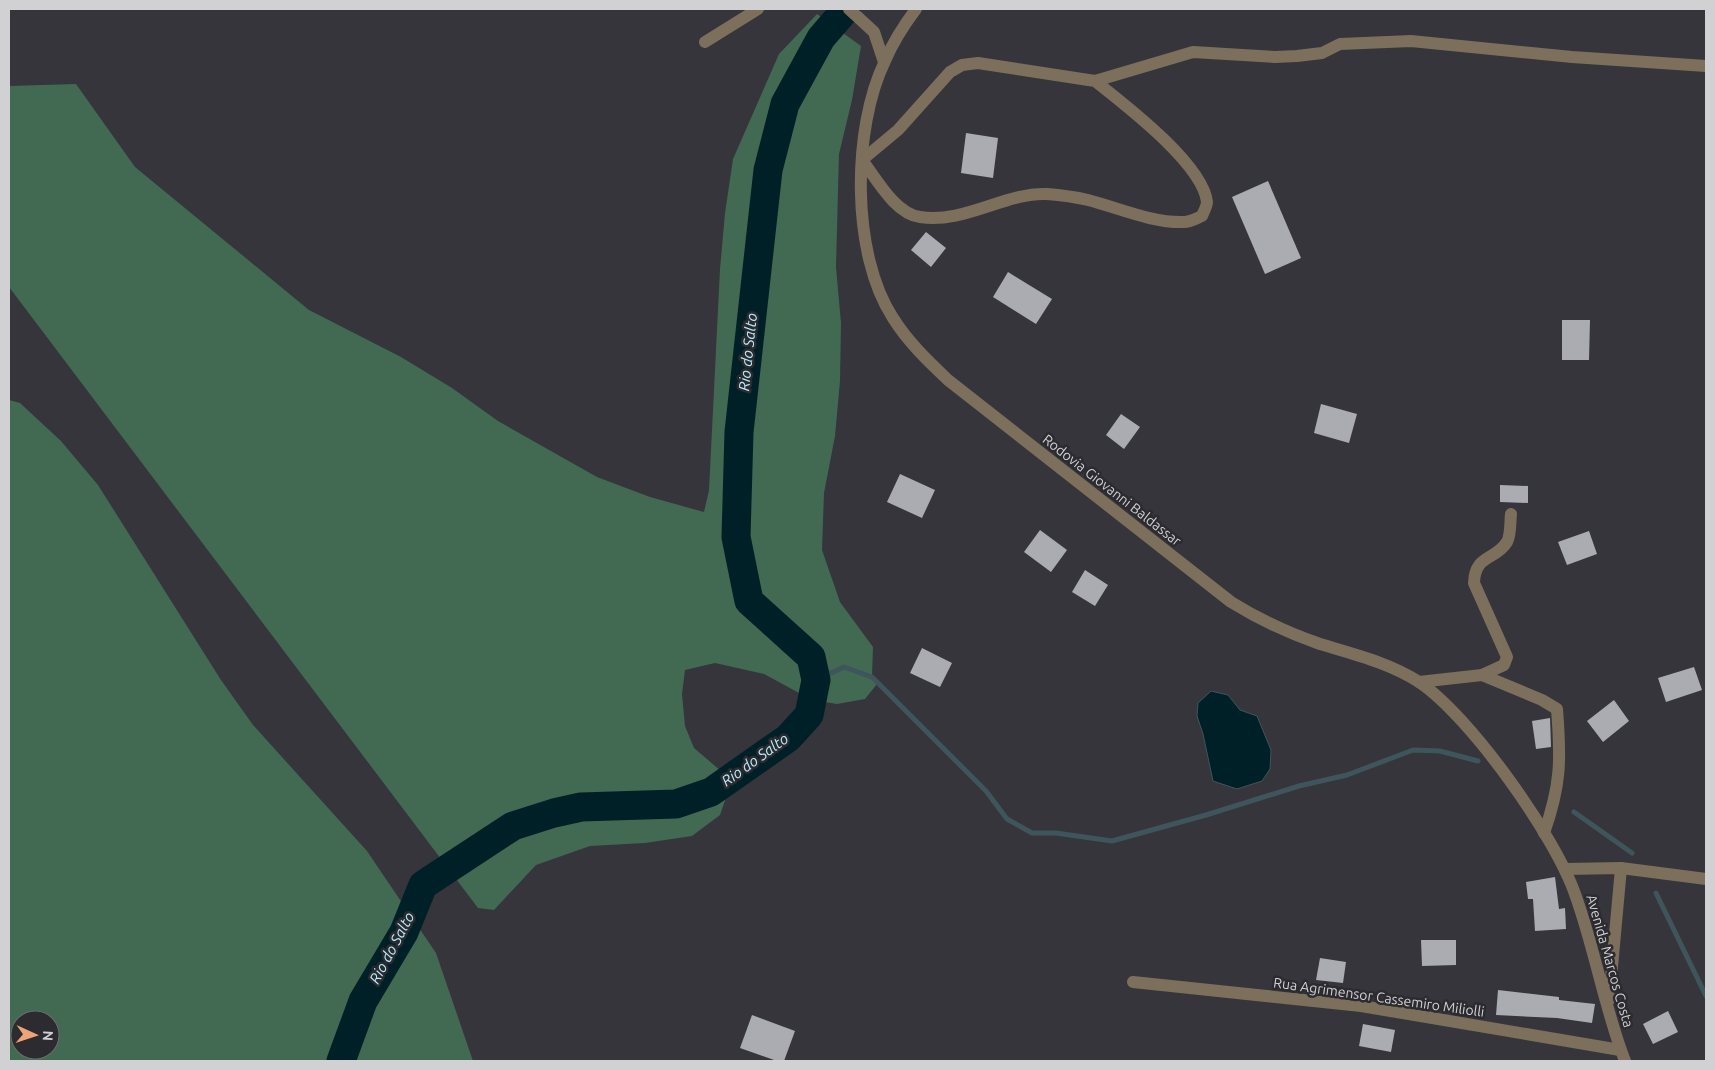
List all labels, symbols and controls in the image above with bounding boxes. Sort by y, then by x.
water label: Rio do Salto [735,312,760,392]
street label: Rodovia Giovanni Baldassar [1040,431,1185,549]
water label: Rio do Salto [718,730,791,789]
street label: Avenida Marcos Costa [1583,893,1637,1029]
water label: Rio do Salto [366,909,417,986]
street label: Rua Agrimensor Cassemiro Miliolli [1272,974,1486,1020]
north arrow [10,1010,60,1060]
text: N [40,1030,56,1041]

